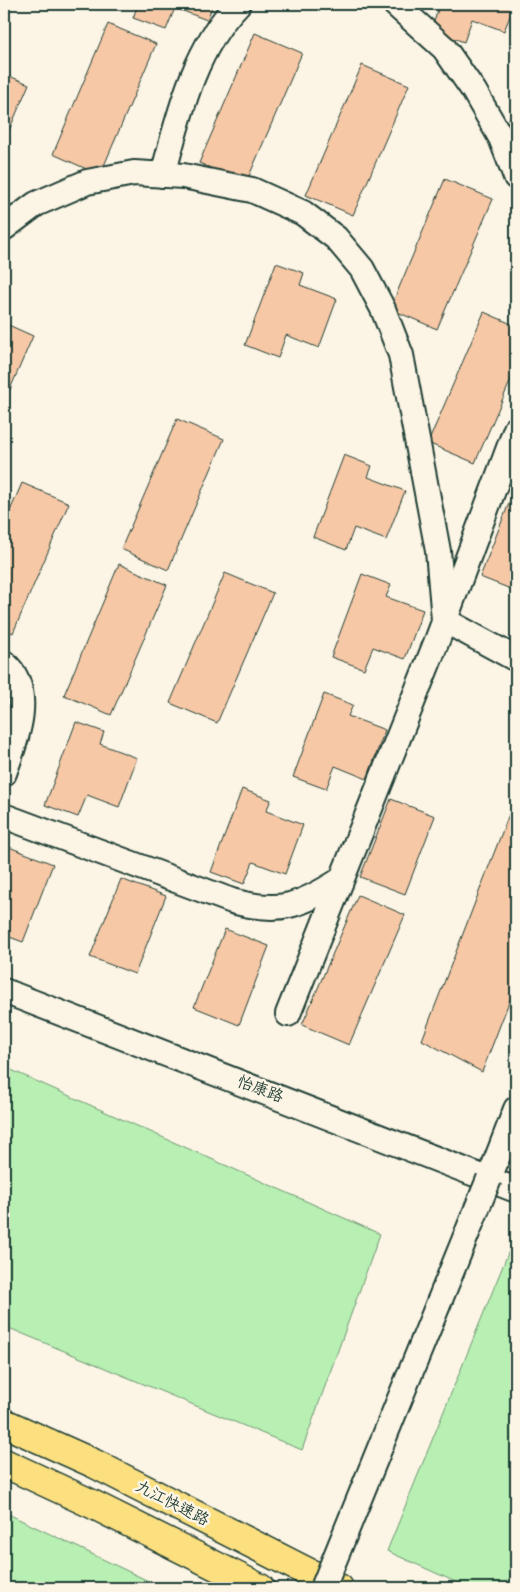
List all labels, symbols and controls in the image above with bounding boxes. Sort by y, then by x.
street label: 怡康路 [233,1070,287,1110]
street label: 九江快速路 [131,1475,213,1533]

